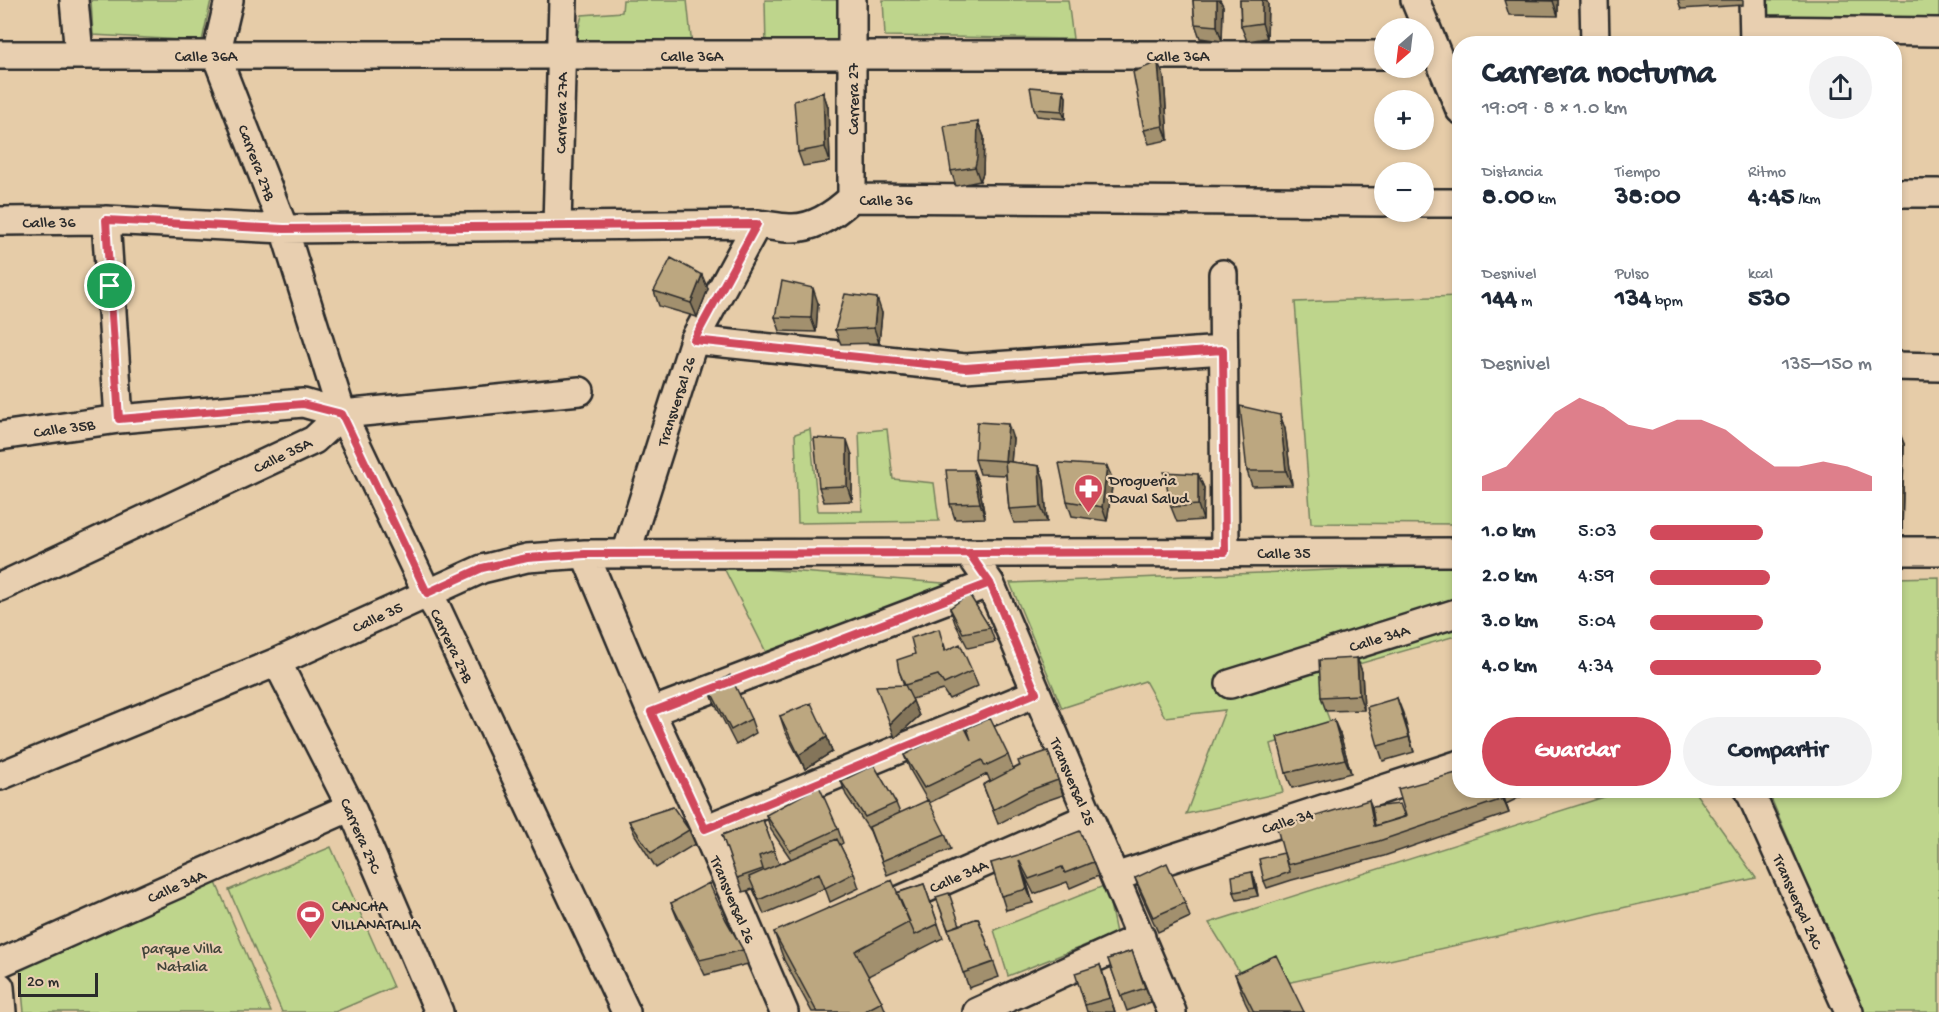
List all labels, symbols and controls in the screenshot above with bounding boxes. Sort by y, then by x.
north arrow [1374,18,1434,78]
map controls [1374,18,1434,222]
street label: Calle 36A [175,49,239,68]
street label: Calle 36A [661,49,725,68]
street label: Calle 36A [1147,49,1211,68]
text: Carrera nocturna [1482,56,1715,94]
button: share [1809,56,1872,119]
street label: Carrera 27 [846,63,865,135]
street label: Carrera 27A [553,71,574,154]
button: + [1374,90,1434,150]
text: 19:09 · 8 × 1.0 km [1482,98,1627,121]
street label: Carrera 27B [232,123,278,205]
button: − [1374,162,1434,222]
text: Distancia [1482,164,1543,183]
text: Tiempo [1615,164,1660,183]
text: Ritmo [1748,164,1786,183]
text: 8.00 [1482,183,1534,214]
text: 38:00 [1615,183,1680,214]
text: 4:45 [1748,183,1794,214]
text: km [1534,191,1556,210]
text: /km [1794,191,1821,210]
street label: Calle 36 [859,193,913,212]
street label: Calle 36 [22,215,77,234]
pin [84,260,135,311]
text: Desnivel [1482,266,1536,285]
text: Pulso [1615,266,1649,285]
text: kcal [1748,266,1773,285]
icon: arrive [93,269,126,302]
text: 144 [1482,285,1517,316]
text: 134 [1615,285,1651,316]
text: 530 [1748,285,1790,316]
text: m [1517,293,1532,312]
text: bpm [1651,293,1683,312]
street label: Transversal 26 [655,354,702,450]
text: Desnivel [1482,354,1550,377]
text: 135–150 m [1782,354,1872,377]
street label: Calle 35B [33,417,97,444]
street label: Calle 35A [251,434,317,479]
pharmacy icon: Drogueria Daval Salud [1072,472,1104,514]
place label: Drogueria Daval Salud [1108,473,1190,510]
text: 1.0 km [1482,521,1536,544]
text: 5:03 [1578,521,1617,544]
street label: Calle 35 [1257,546,1311,565]
text: 2.0 km [1482,566,1537,589]
text: 4:59 [1578,566,1614,589]
street label: Calle 35 [350,599,407,639]
street label: Carrera 27B [424,606,476,687]
text: 3.0 km [1482,611,1538,634]
text: 5:04 [1578,611,1616,634]
street label: Calle 34A [1348,622,1414,658]
text: 4.0 km [1482,656,1537,679]
text: 4:34 [1578,656,1614,679]
button: Guardar [1482,717,1671,786]
button: Compartir [1683,717,1872,786]
street label: Transversal 25 [1043,735,1098,829]
street label: Carrera 27C [334,796,384,878]
street label: Calle 34 [1260,806,1316,840]
street label: Transversal 24C [1766,851,1826,954]
street label: Transversal 26 [703,853,758,948]
street label: Calle 34A [927,856,993,899]
street label: Calle 34A [145,866,211,909]
sports icon: CANCHA VILLANATALIA [295,898,327,940]
place label: CANCHA VILLANATALIA [331,899,422,936]
park label: parque Villa Natalia [141,941,223,978]
scale bar [18,970,98,998]
text: 20 m [27,974,59,993]

